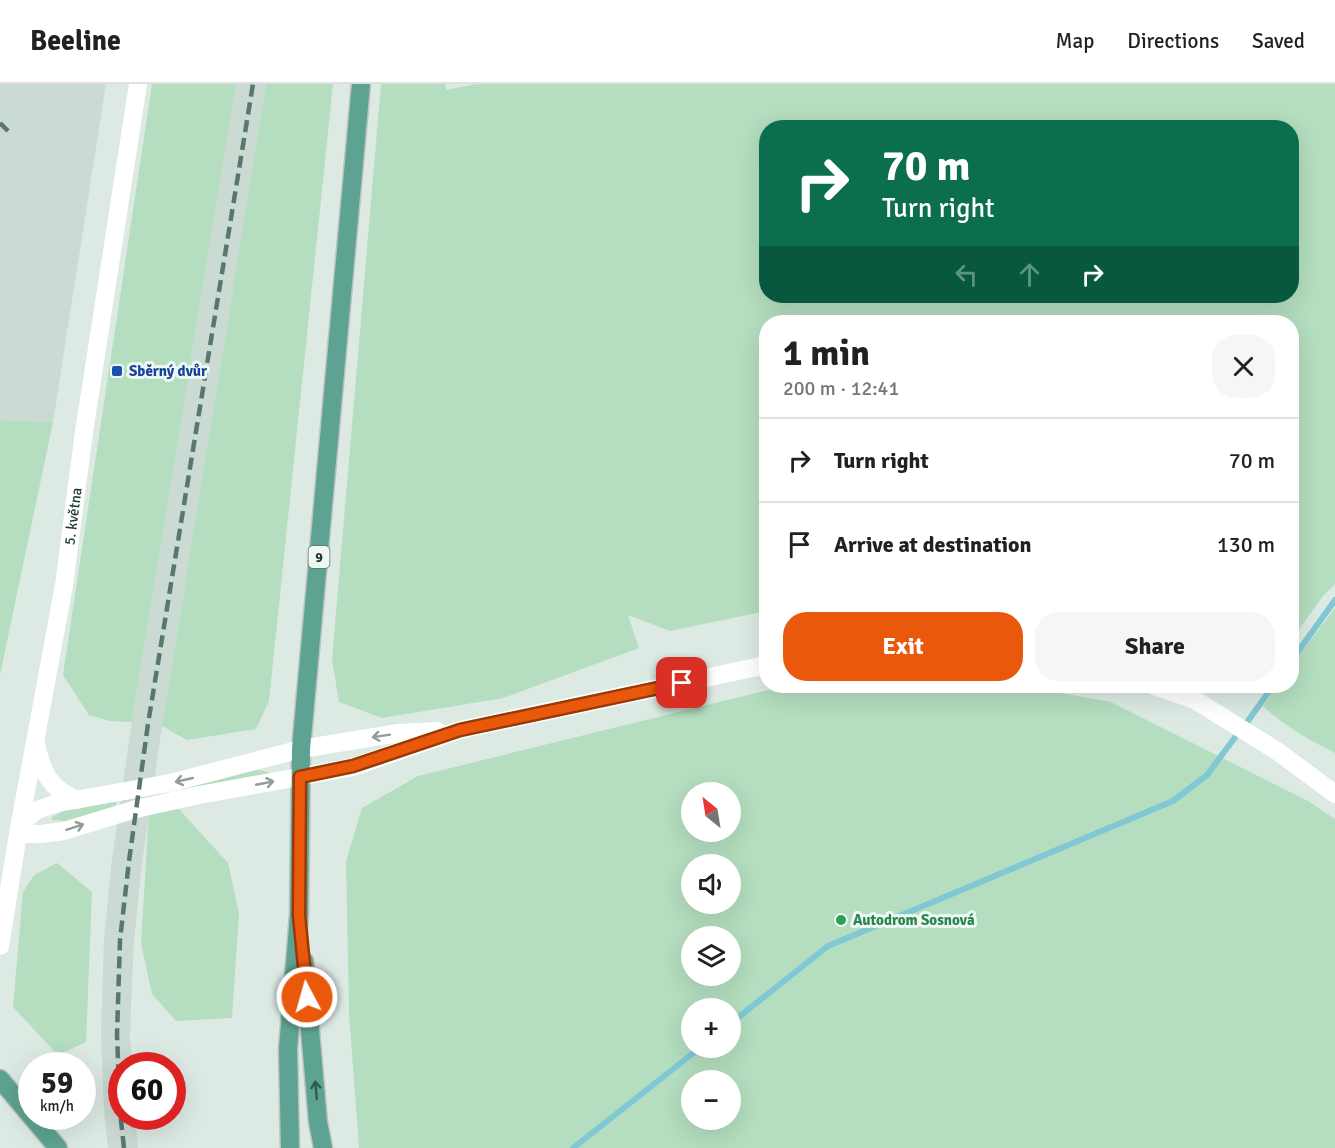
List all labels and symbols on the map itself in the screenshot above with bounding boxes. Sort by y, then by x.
place label: Sběrný dvůr [129,362,207,380]
marker: Sběrný dvůr [110,364,124,378]
street label: 5. května [60,486,86,546]
road number: 9 [308,546,330,568]
pin [656,657,707,708]
one-way arrow [371,731,391,742]
one-way arrow [175,775,194,786]
one-way arrow [255,777,274,788]
north arrow [681,782,741,842]
one-way arrow [65,821,84,832]
place label: Autodrom Sosnová [853,911,975,929]
marker: Autodrom Sosnová [834,913,848,927]
position arrow [275,965,339,1029]
speed limit sign: 60 [108,1052,186,1130]
one-way arrow [310,1081,321,1100]

